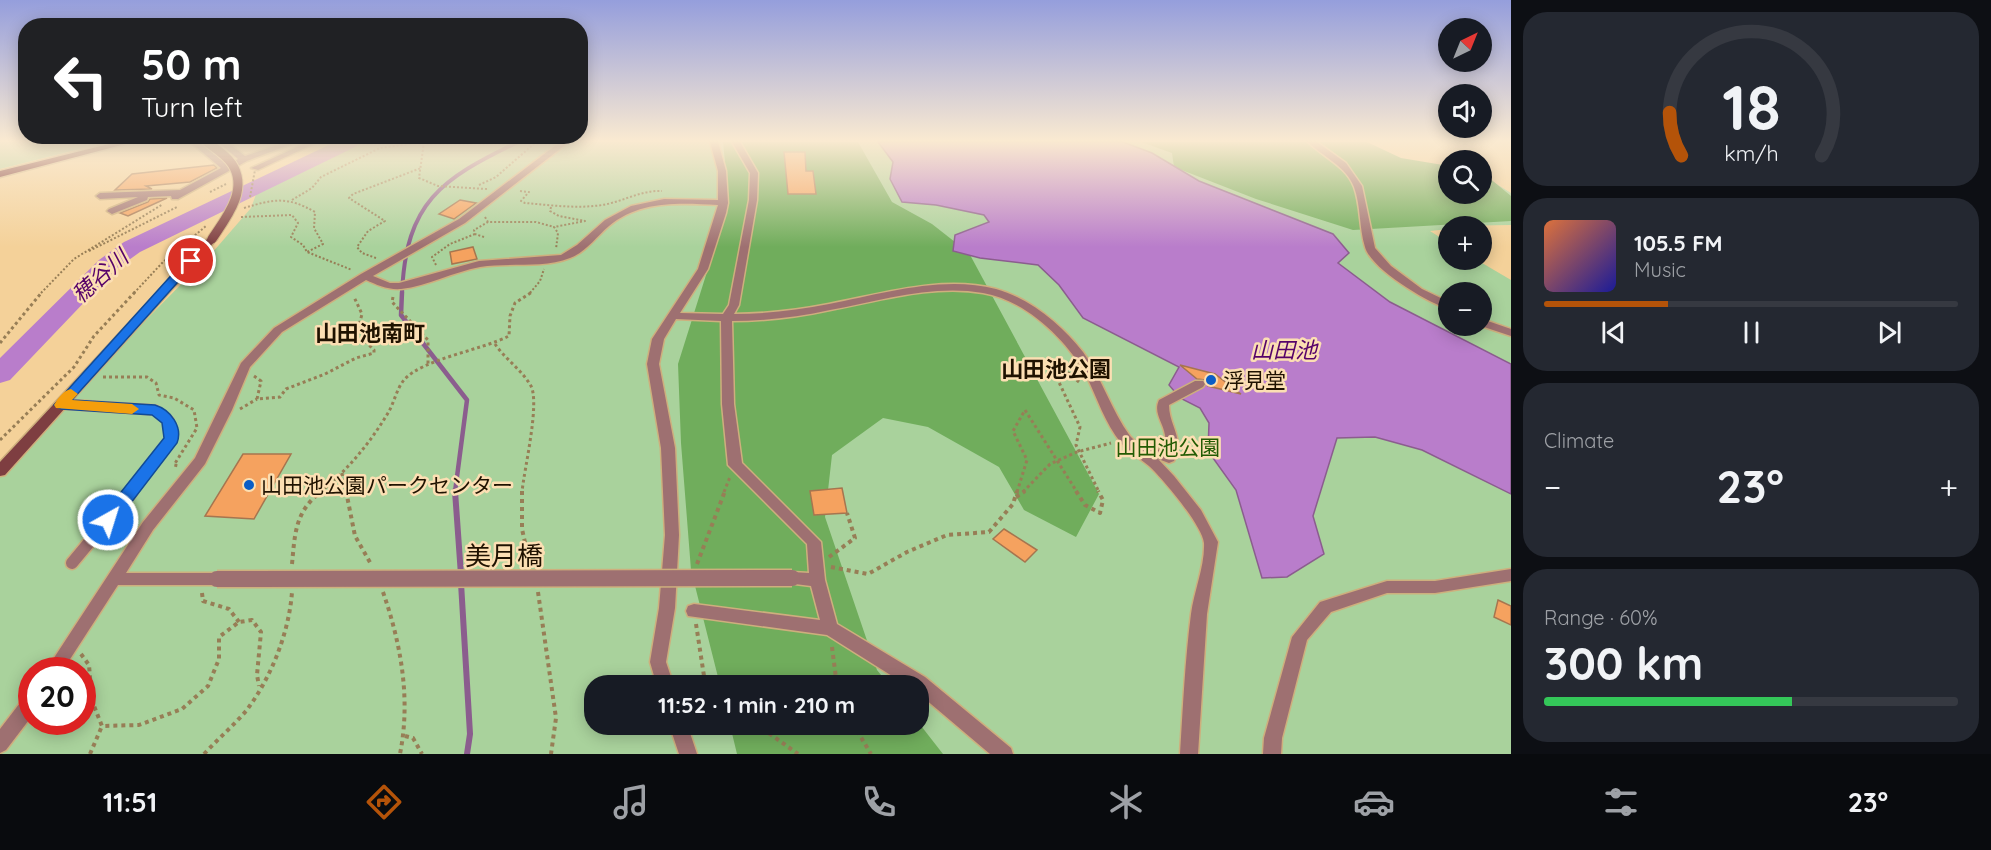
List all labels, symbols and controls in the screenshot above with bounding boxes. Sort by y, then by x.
north arrow [1438,18,1492,72]
map controls [1438,18,1492,336]
text: 50 m [141,38,241,91]
icon: left [42,42,120,120]
text: 18 [1722,68,1780,146]
button: sound [1438,84,1492,138]
text: Turn left [141,90,243,124]
text: km/h [1724,140,1778,166]
button: search [1438,150,1492,204]
button: + [1438,216,1492,270]
text: 105.5 FM [1634,229,1723,257]
pin [165,235,216,286]
water label: 穂谷川 [66,242,135,308]
icon: arrive [174,244,207,277]
text: Music [1634,257,1686,282]
button: − [1438,282,1492,336]
icon: previous [1597,316,1630,349]
icon: pause [1735,316,1768,349]
icon: next [1873,316,1906,349]
district label: 山田池南町 [315,319,425,347]
water label: 山田池 [1251,336,1319,364]
district label: 山田池公園 [1001,355,1111,383]
place label: 浮見堂 [1223,367,1286,393]
marker: 浮見堂 [1204,373,1218,387]
text: Climate [1544,428,1614,453]
park label: 山田池公園 [1116,434,1221,460]
text: 23° [1717,458,1784,514]
text: − [1544,466,1561,507]
text: + [1939,466,1958,507]
place label: 山田池公園パークセンター [261,472,513,498]
marker: 山田池公園パークセンター [242,478,256,492]
position arrow [76,488,140,552]
street label: 美月橋 [465,539,543,572]
text: Range · 60% [1544,605,1658,630]
text: 300 km [1544,635,1703,691]
speed limit sign: 20 [18,657,96,735]
text: 11:52 · 1 min · 210 m [658,691,855,719]
icon: directions [363,781,405,823]
icon: music [610,781,652,823]
icon: phone [858,781,900,823]
icon: climate [1105,781,1147,823]
icon: car [1353,781,1395,823]
icon: filters [1600,781,1642,823]
text: 11:51 [103,785,157,819]
text: 23° [1848,785,1888,819]

